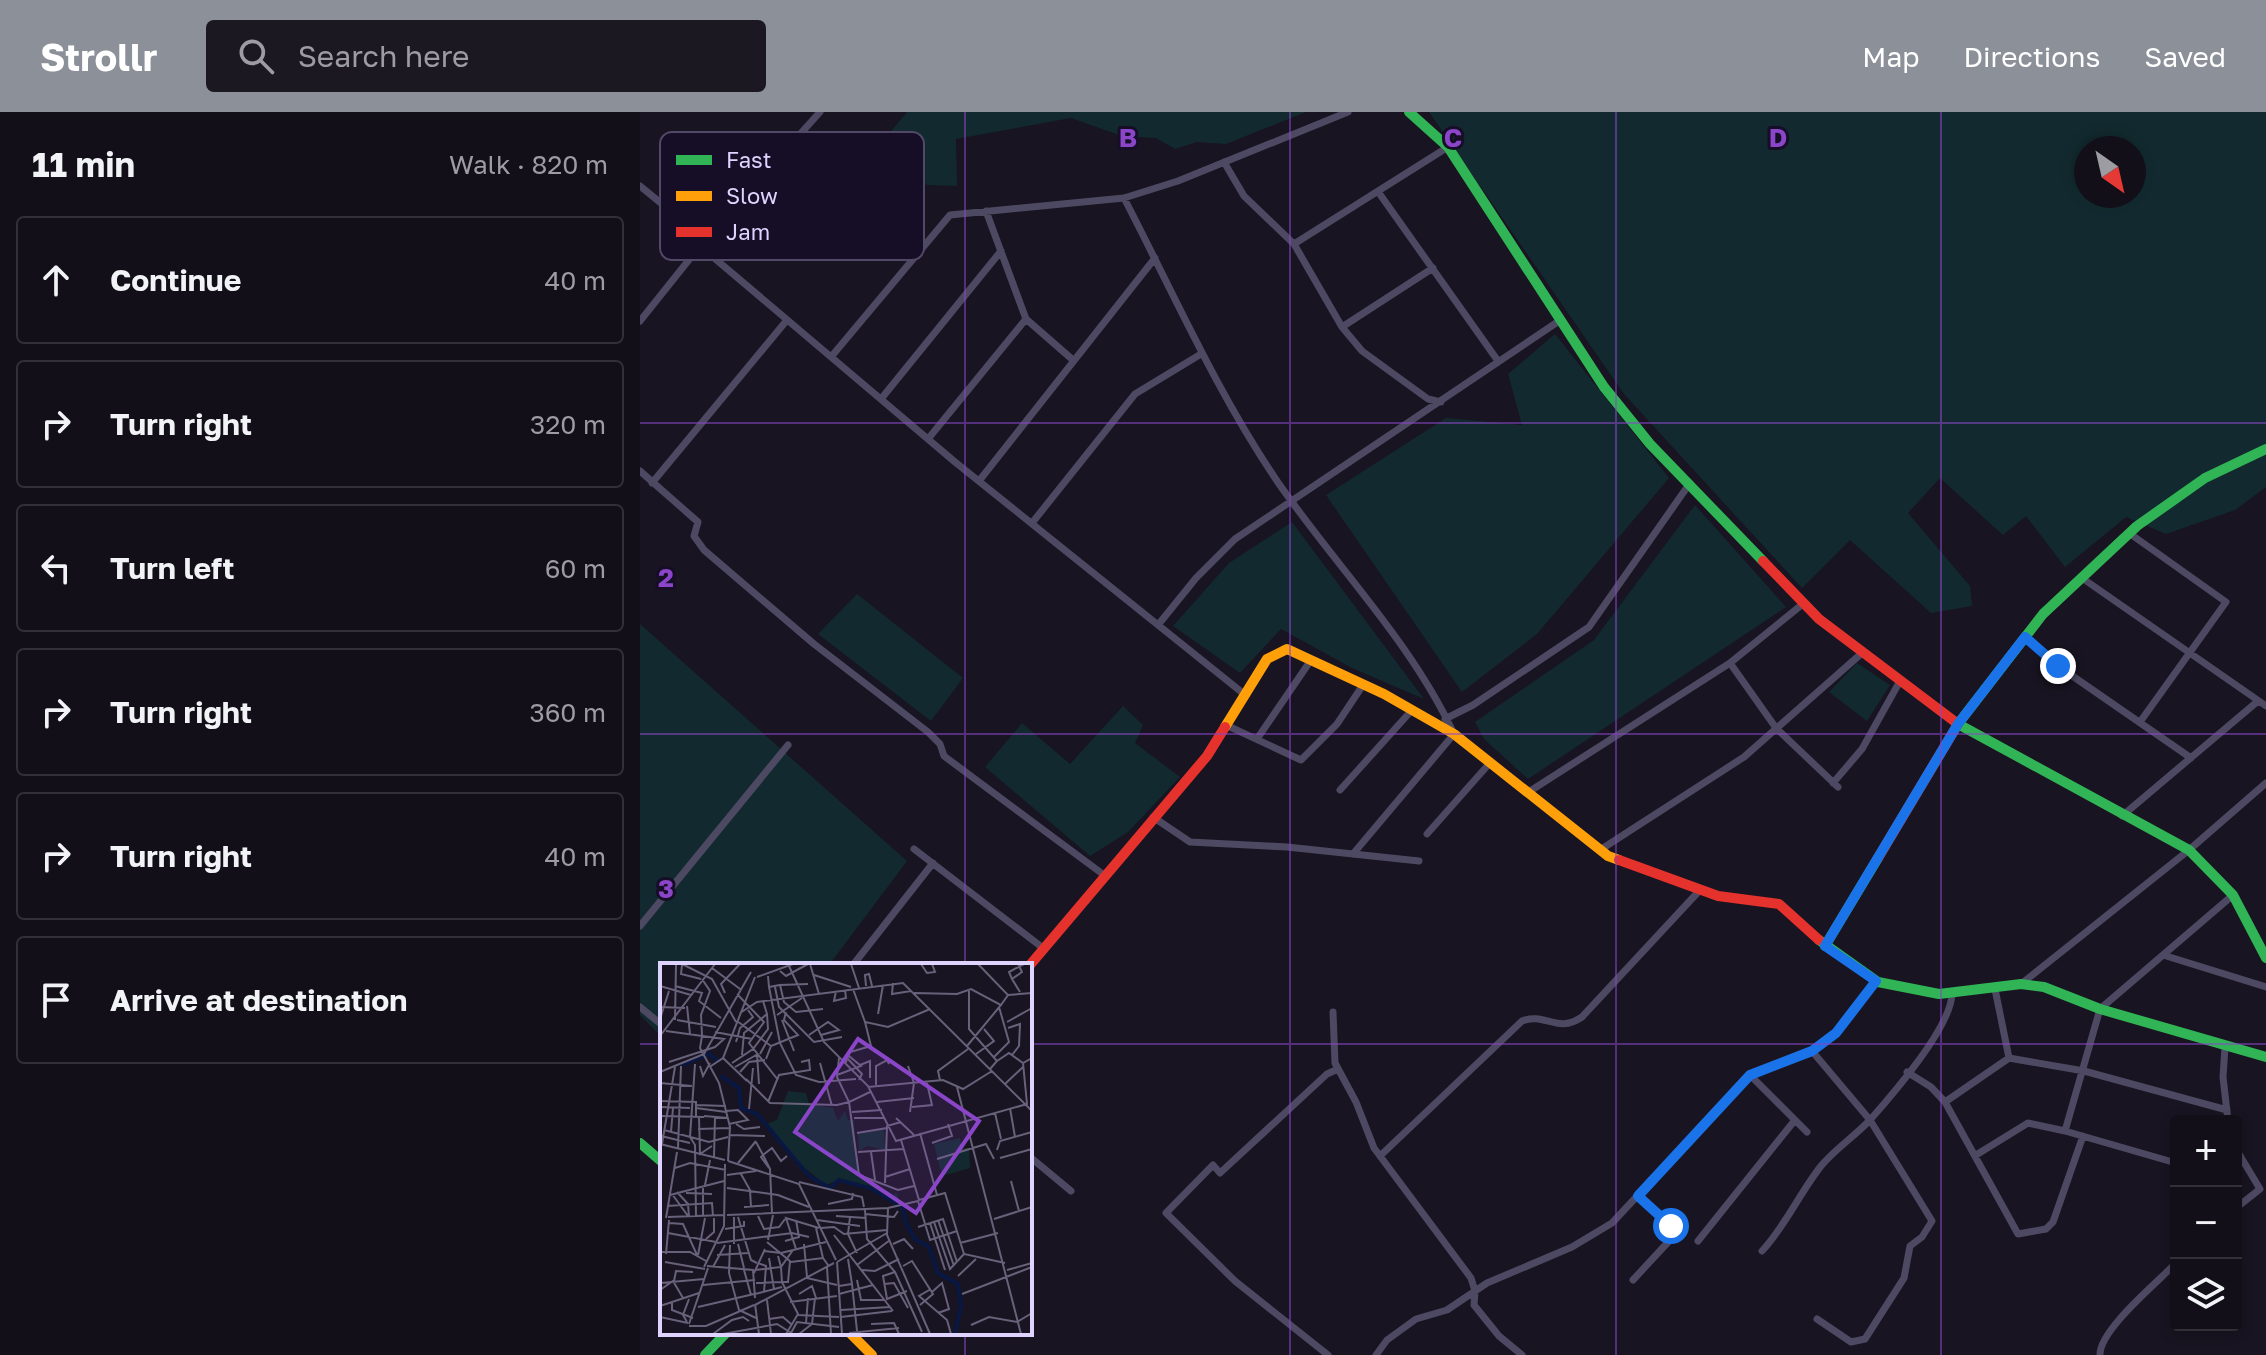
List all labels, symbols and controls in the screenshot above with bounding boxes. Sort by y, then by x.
search box [206,20,766,92]
text: Strollr [40,34,158,79]
icon: search [234,34,278,78]
text: Search here [298,38,470,74]
text: Map [1862,40,1919,73]
text: Directions [1963,40,2100,73]
text: Saved [2144,40,2226,73]
text: B [1119,122,1137,153]
text: C [1444,122,1462,153]
text: D [1769,122,1787,153]
legend [660,132,924,260]
north arrow [2074,136,2146,208]
text: 11 min [32,144,135,184]
text: Fast [726,146,772,173]
text: Walk · 820 m [449,149,608,180]
text: Slow [726,182,778,209]
text: Jam [726,218,770,245]
icon: ahead [34,258,78,302]
text: Continue [110,262,241,298]
text: 40 m [545,265,606,296]
icon: right [34,402,78,446]
text: Turn right [110,406,252,442]
text: 320 m [530,409,606,440]
icon: left [34,546,78,590]
text: Turn left [110,550,235,586]
text: 60 m [545,553,606,584]
text: 2 [658,562,674,593]
route end [2040,648,2076,684]
icon: right [34,690,78,734]
text: Turn right [110,694,252,730]
text: 360 m [529,697,606,728]
icon: right [34,834,78,878]
text: Turn right [110,838,252,874]
text: 40 m [545,841,606,872]
text: 3 [658,873,674,904]
inset map [660,963,1032,1335]
icon: arrive [34,978,78,1022]
text: Arrive at destination [110,982,407,1018]
map controls [2170,1115,2242,1331]
button: + [2170,1115,2242,1187]
button: − [2170,1187,2242,1259]
route start [1653,1208,1689,1244]
button: layers [2170,1259,2242,1331]

